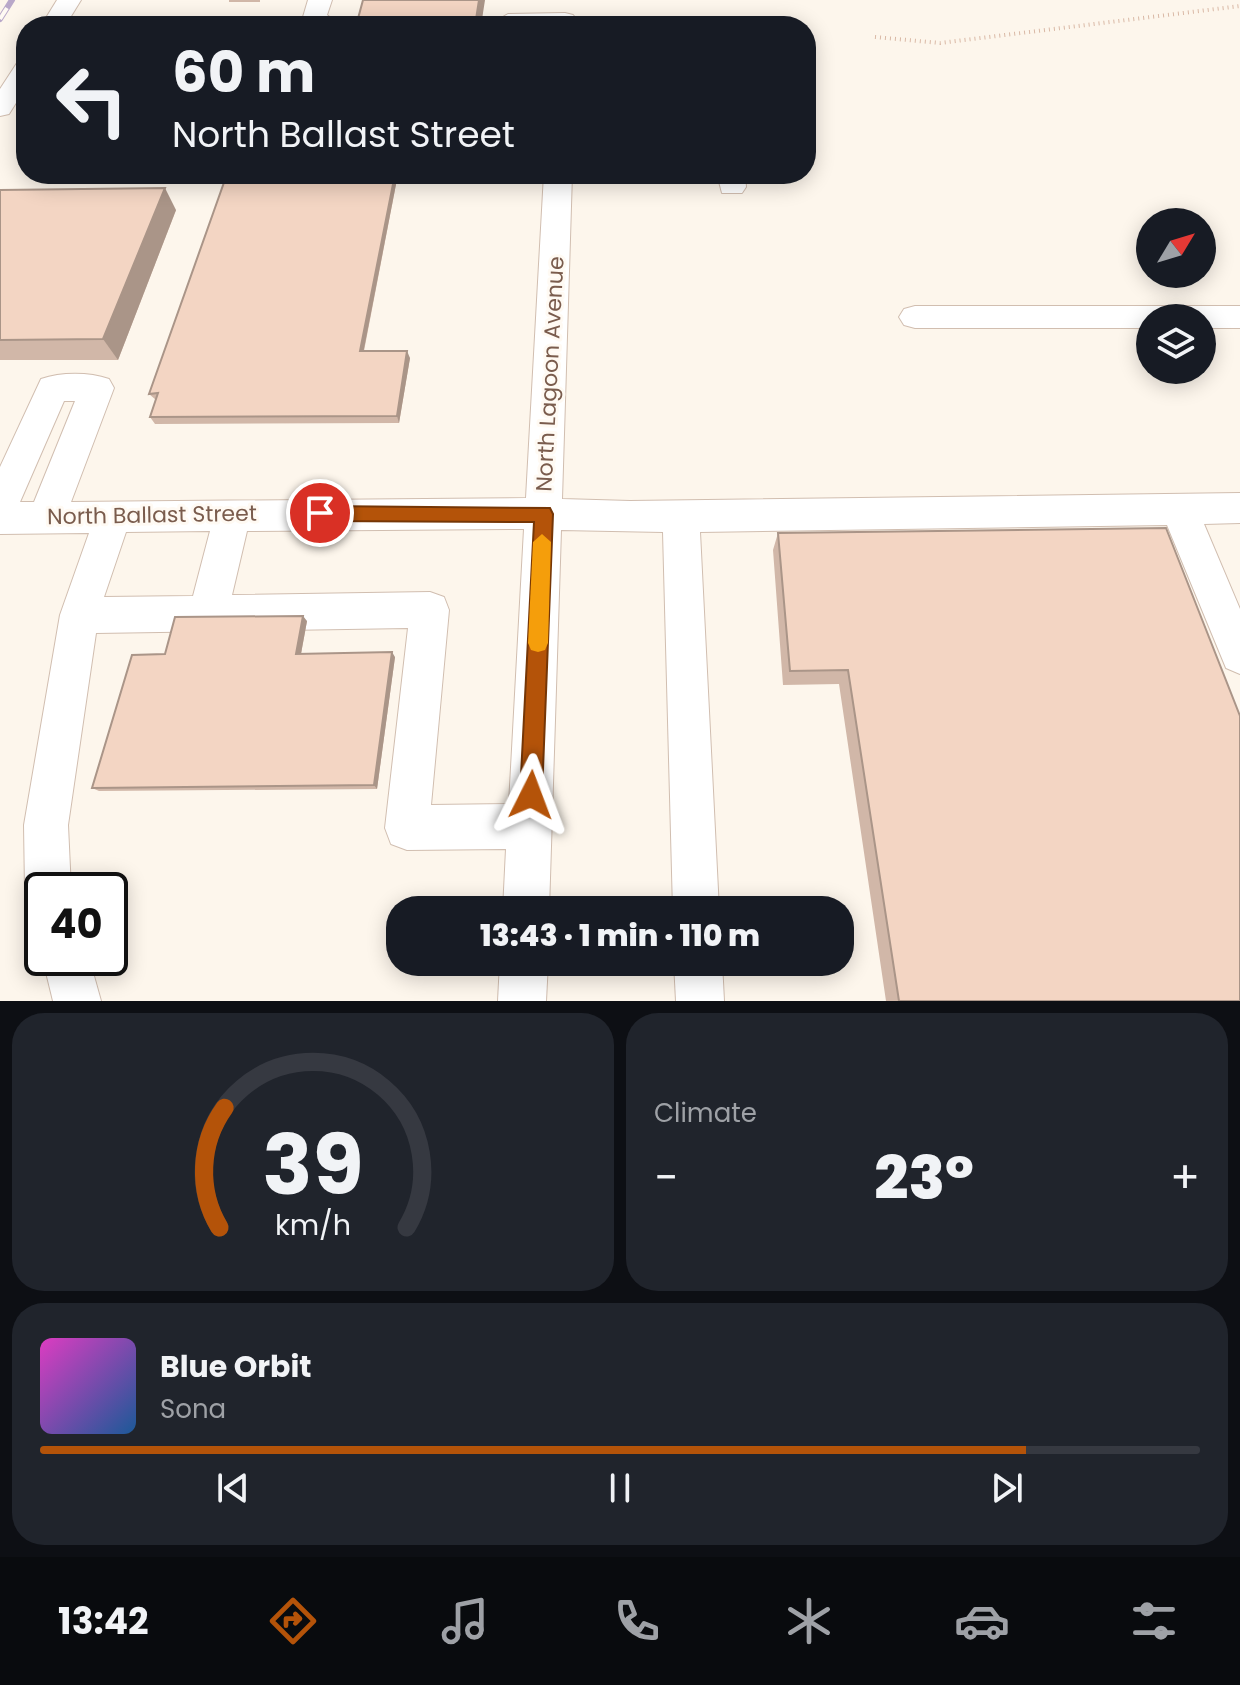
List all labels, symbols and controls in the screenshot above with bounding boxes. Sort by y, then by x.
text: 60 m [172,33,315,112]
icon: left [40,48,144,152]
text: North Ballast Street [172,109,515,160]
north arrow [1136,208,1216,288]
map controls [1136,208,1216,384]
street label: North Lagoon Avenue [528,256,572,492]
button: layers [1136,304,1216,384]
pin [286,479,354,547]
icon: arrive [298,491,342,535]
street label: North Ballast Street [47,498,257,532]
position arrow [489,753,573,837]
speed limit sign: 40 [24,872,128,976]
text: 13:43 · 1 min · 110 m [480,914,760,957]
text: Climate [654,1095,757,1131]
text: 39 [262,1107,364,1223]
text: 23° [874,1136,974,1220]
text: − [654,1147,678,1208]
text: + [1170,1147,1200,1208]
text: km/h [275,1205,351,1245]
text: Blue Orbit [160,1345,312,1388]
text: Sona [160,1391,226,1427]
icon: previous [211,1466,255,1510]
icon: pause [598,1466,642,1510]
icon: next [985,1466,1029,1510]
icon: directions [265,1593,321,1649]
icon: music [437,1593,493,1649]
icon: phone [609,1593,665,1649]
icon: climate [781,1593,837,1649]
icon: car [954,1593,1010,1649]
icon: filters [1126,1593,1182,1649]
text: 13:42 [58,1596,149,1647]

